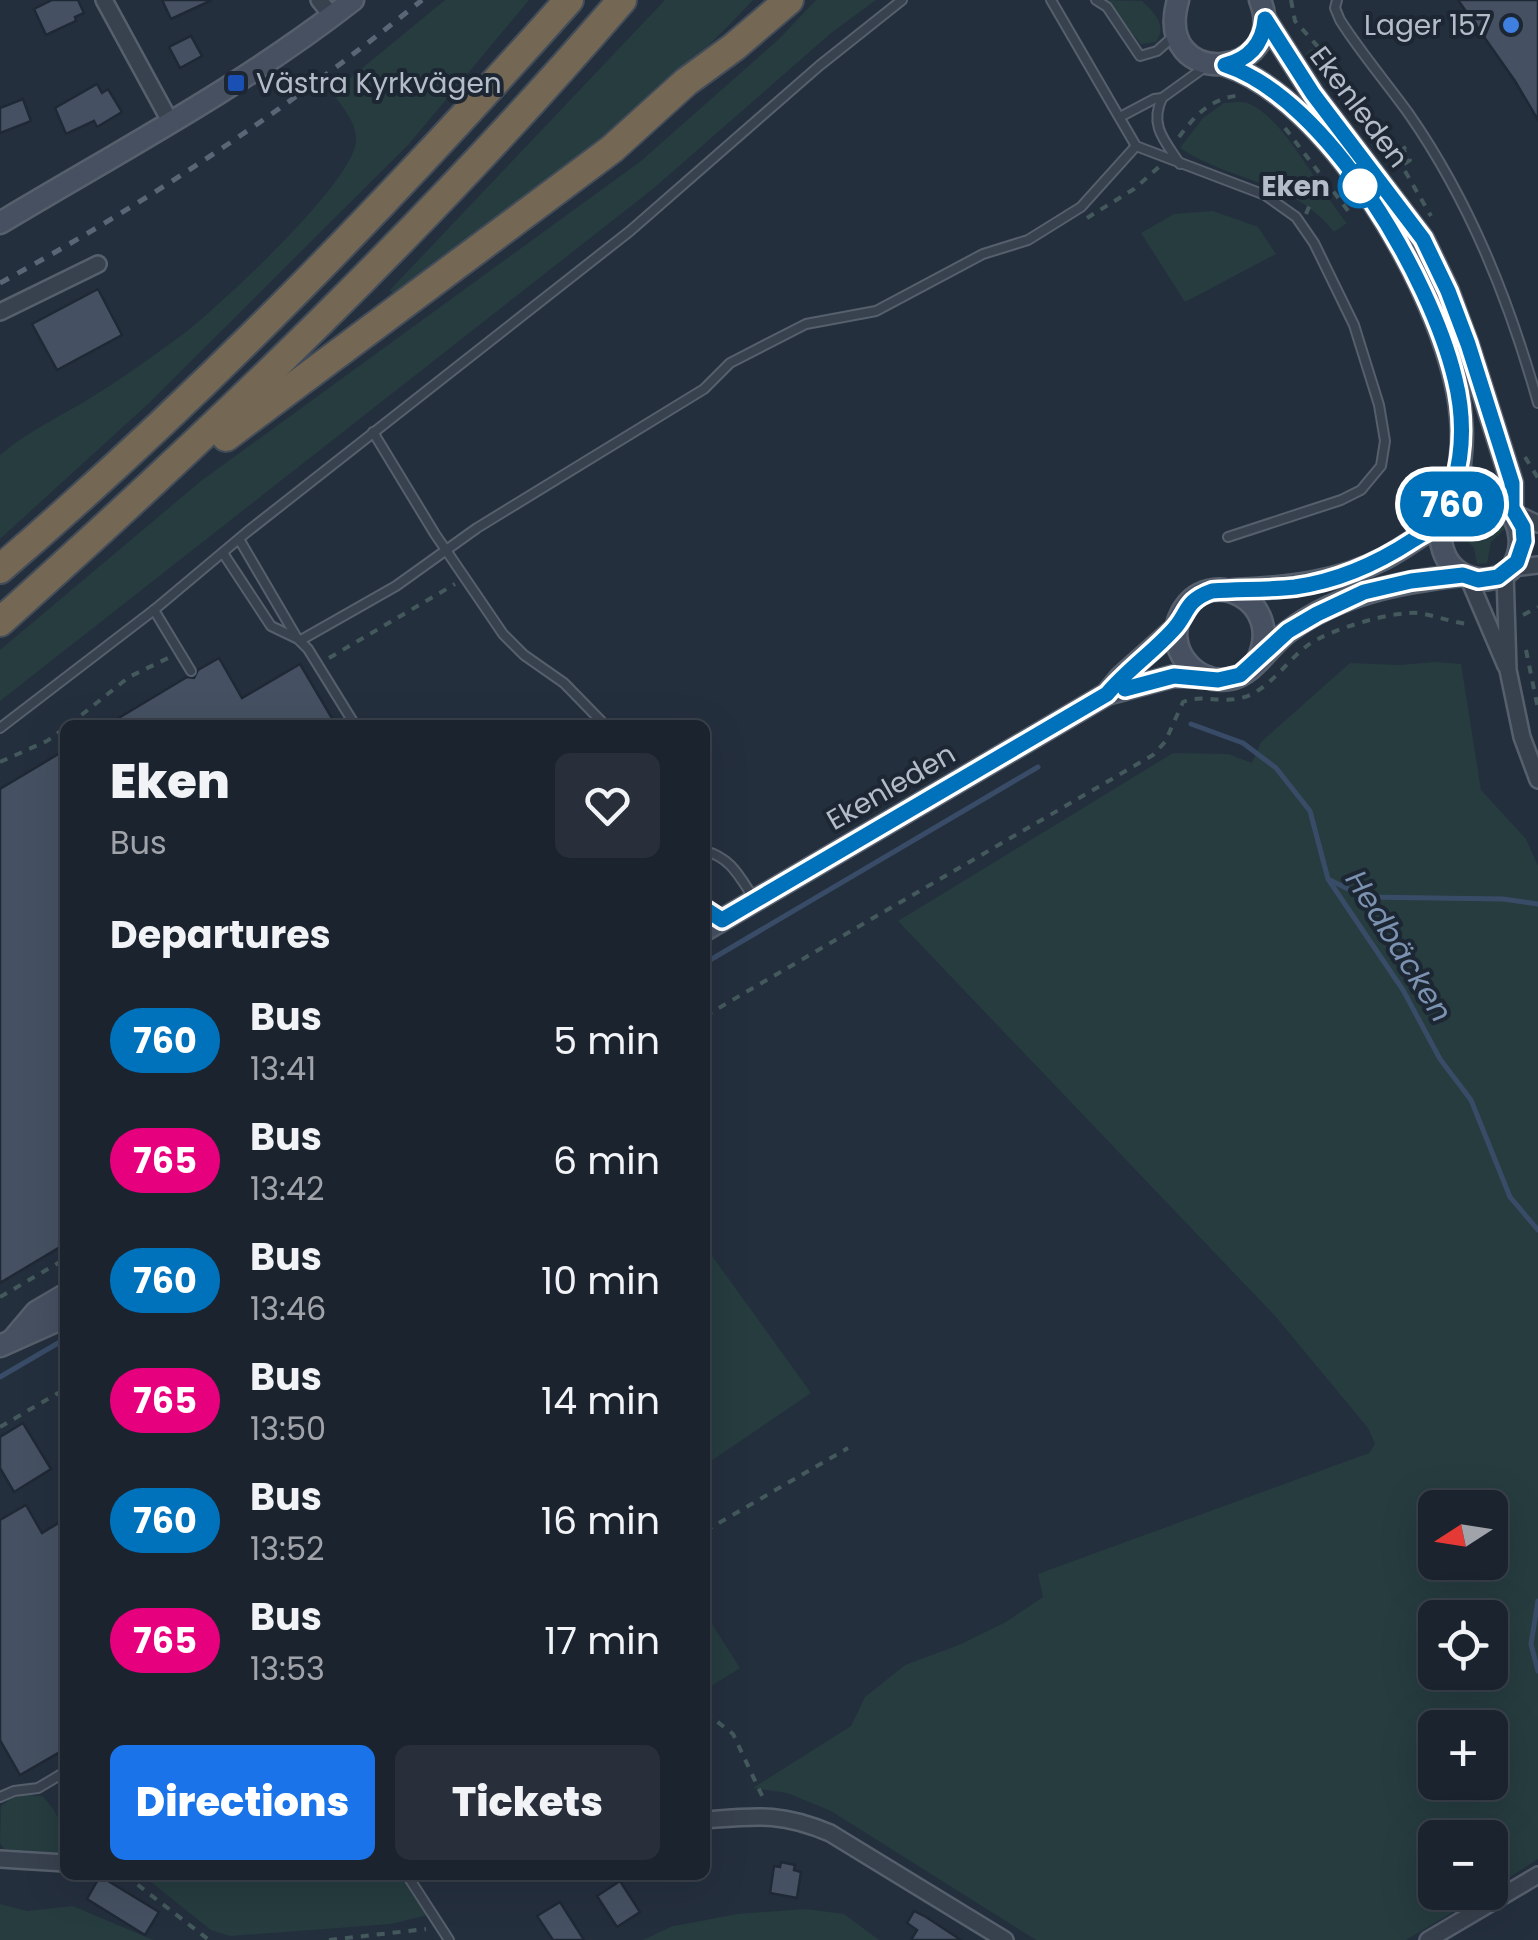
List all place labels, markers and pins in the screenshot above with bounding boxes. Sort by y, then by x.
place label: Lager 157 [1364,6,1491,45]
marker: Lager 157 [1500,14,1522,36]
place label: Västra Kyrkvägen [256,64,502,103]
marker: Västra Kyrkvägen [225,72,247,94]
marker: Eken [1339,165,1381,207]
place label: Eken [1261,167,1330,206]

